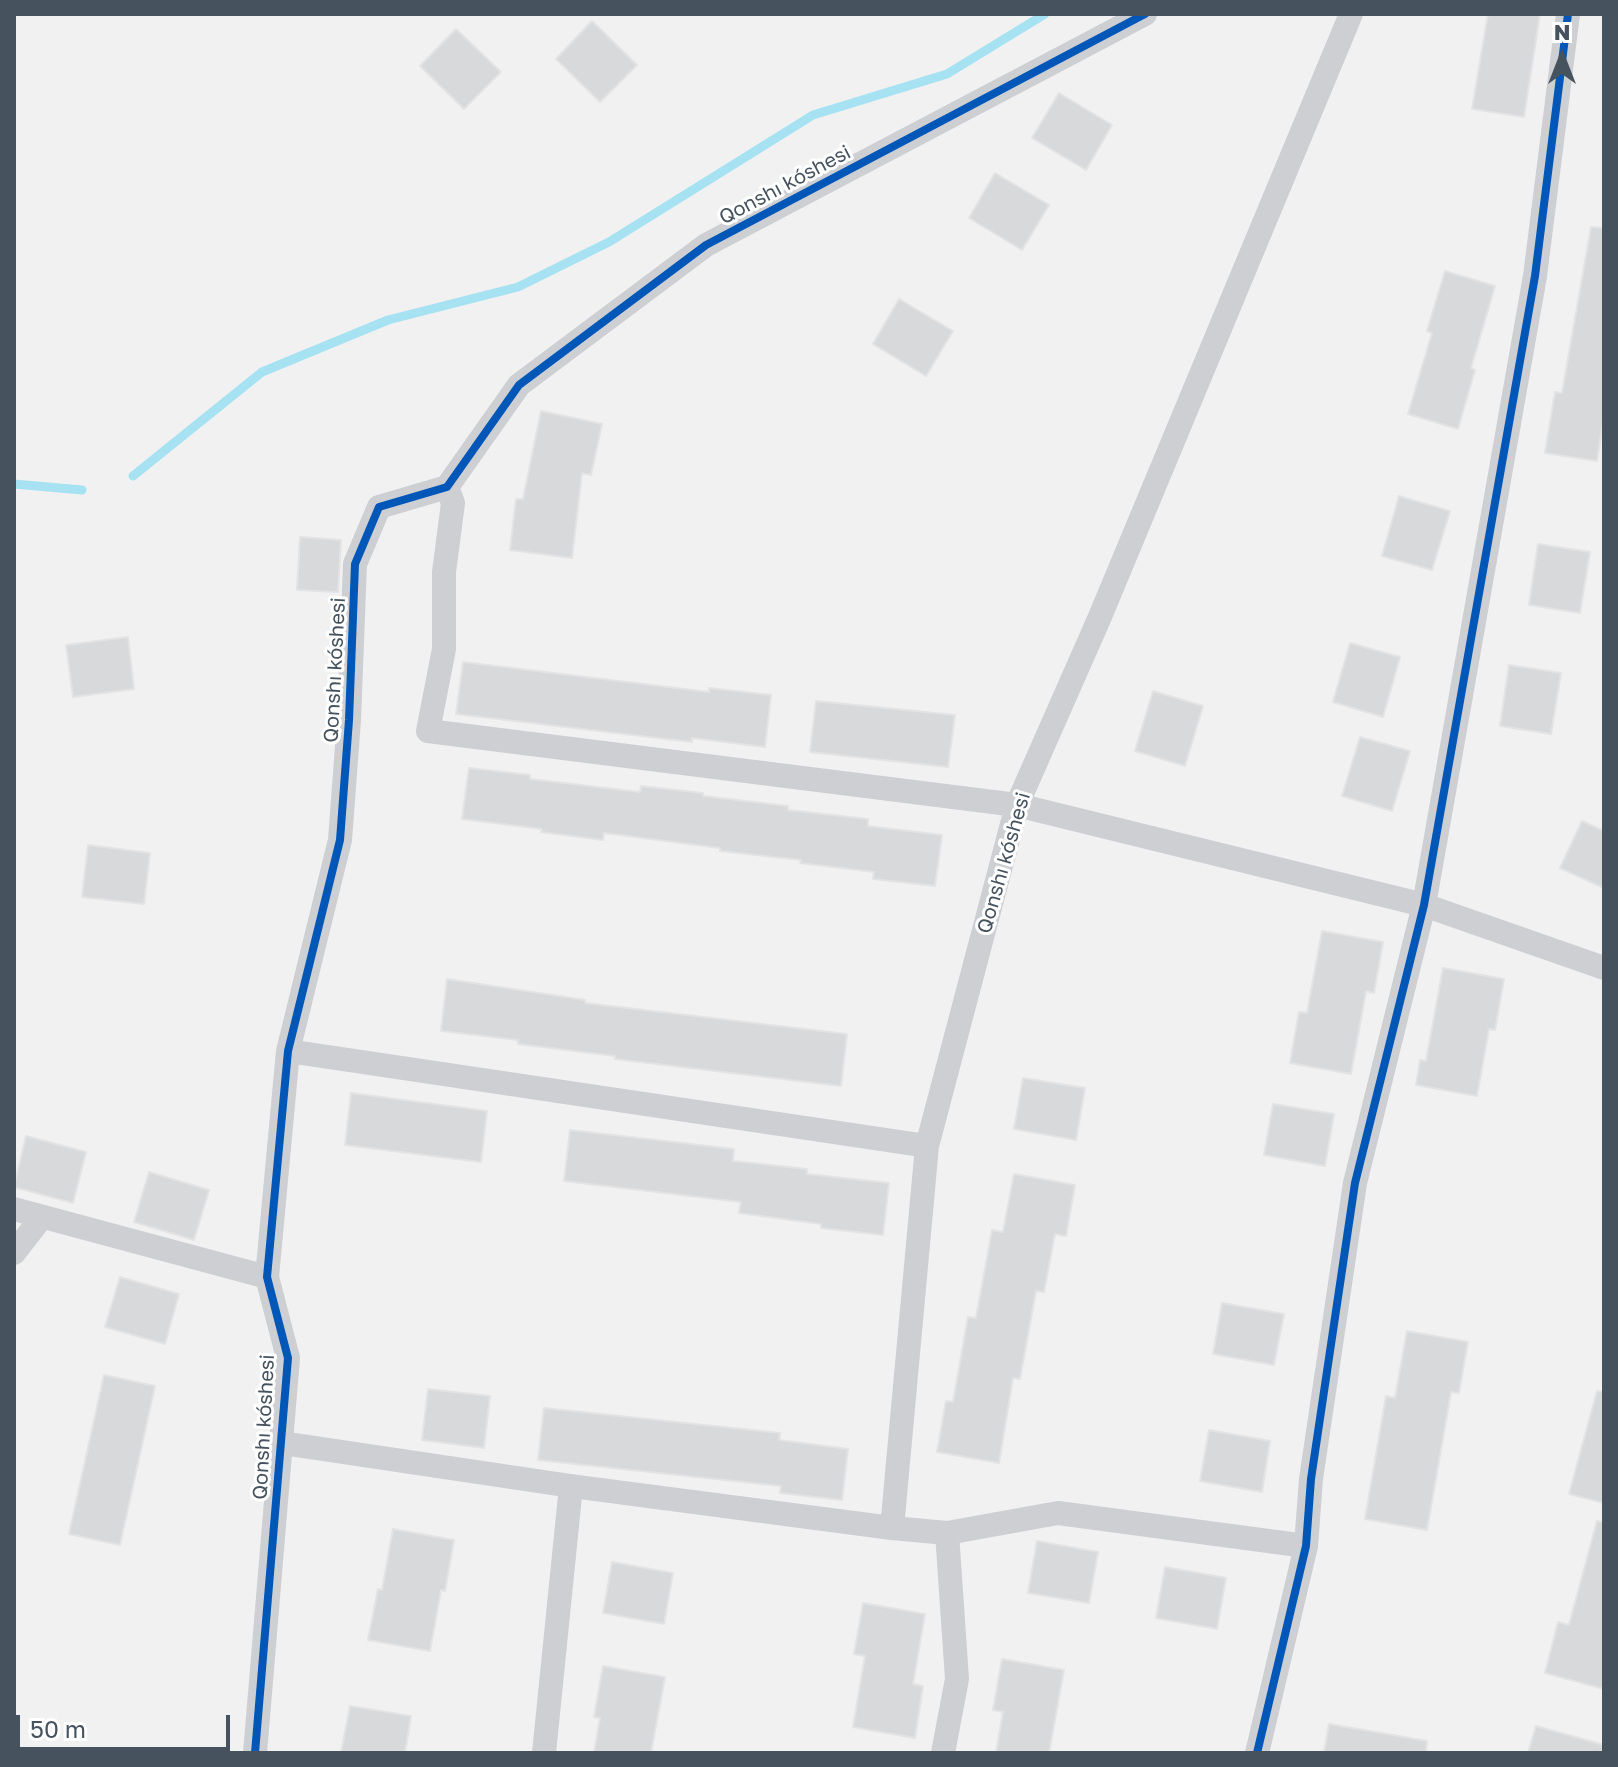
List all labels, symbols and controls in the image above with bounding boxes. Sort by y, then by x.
north arrow [1522,16,1602,96]
text: N [1554,18,1570,45]
street label: Qonshı kóshesi [715,140,855,230]
street label: Qonshı kóshesi [319,597,351,743]
street label: Qonshı kóshesi [972,790,1036,936]
street label: Qonshı kóshesi [248,1354,280,1500]
scale bar [20,1699,234,1749]
text: 50 m [30,1714,86,1743]

